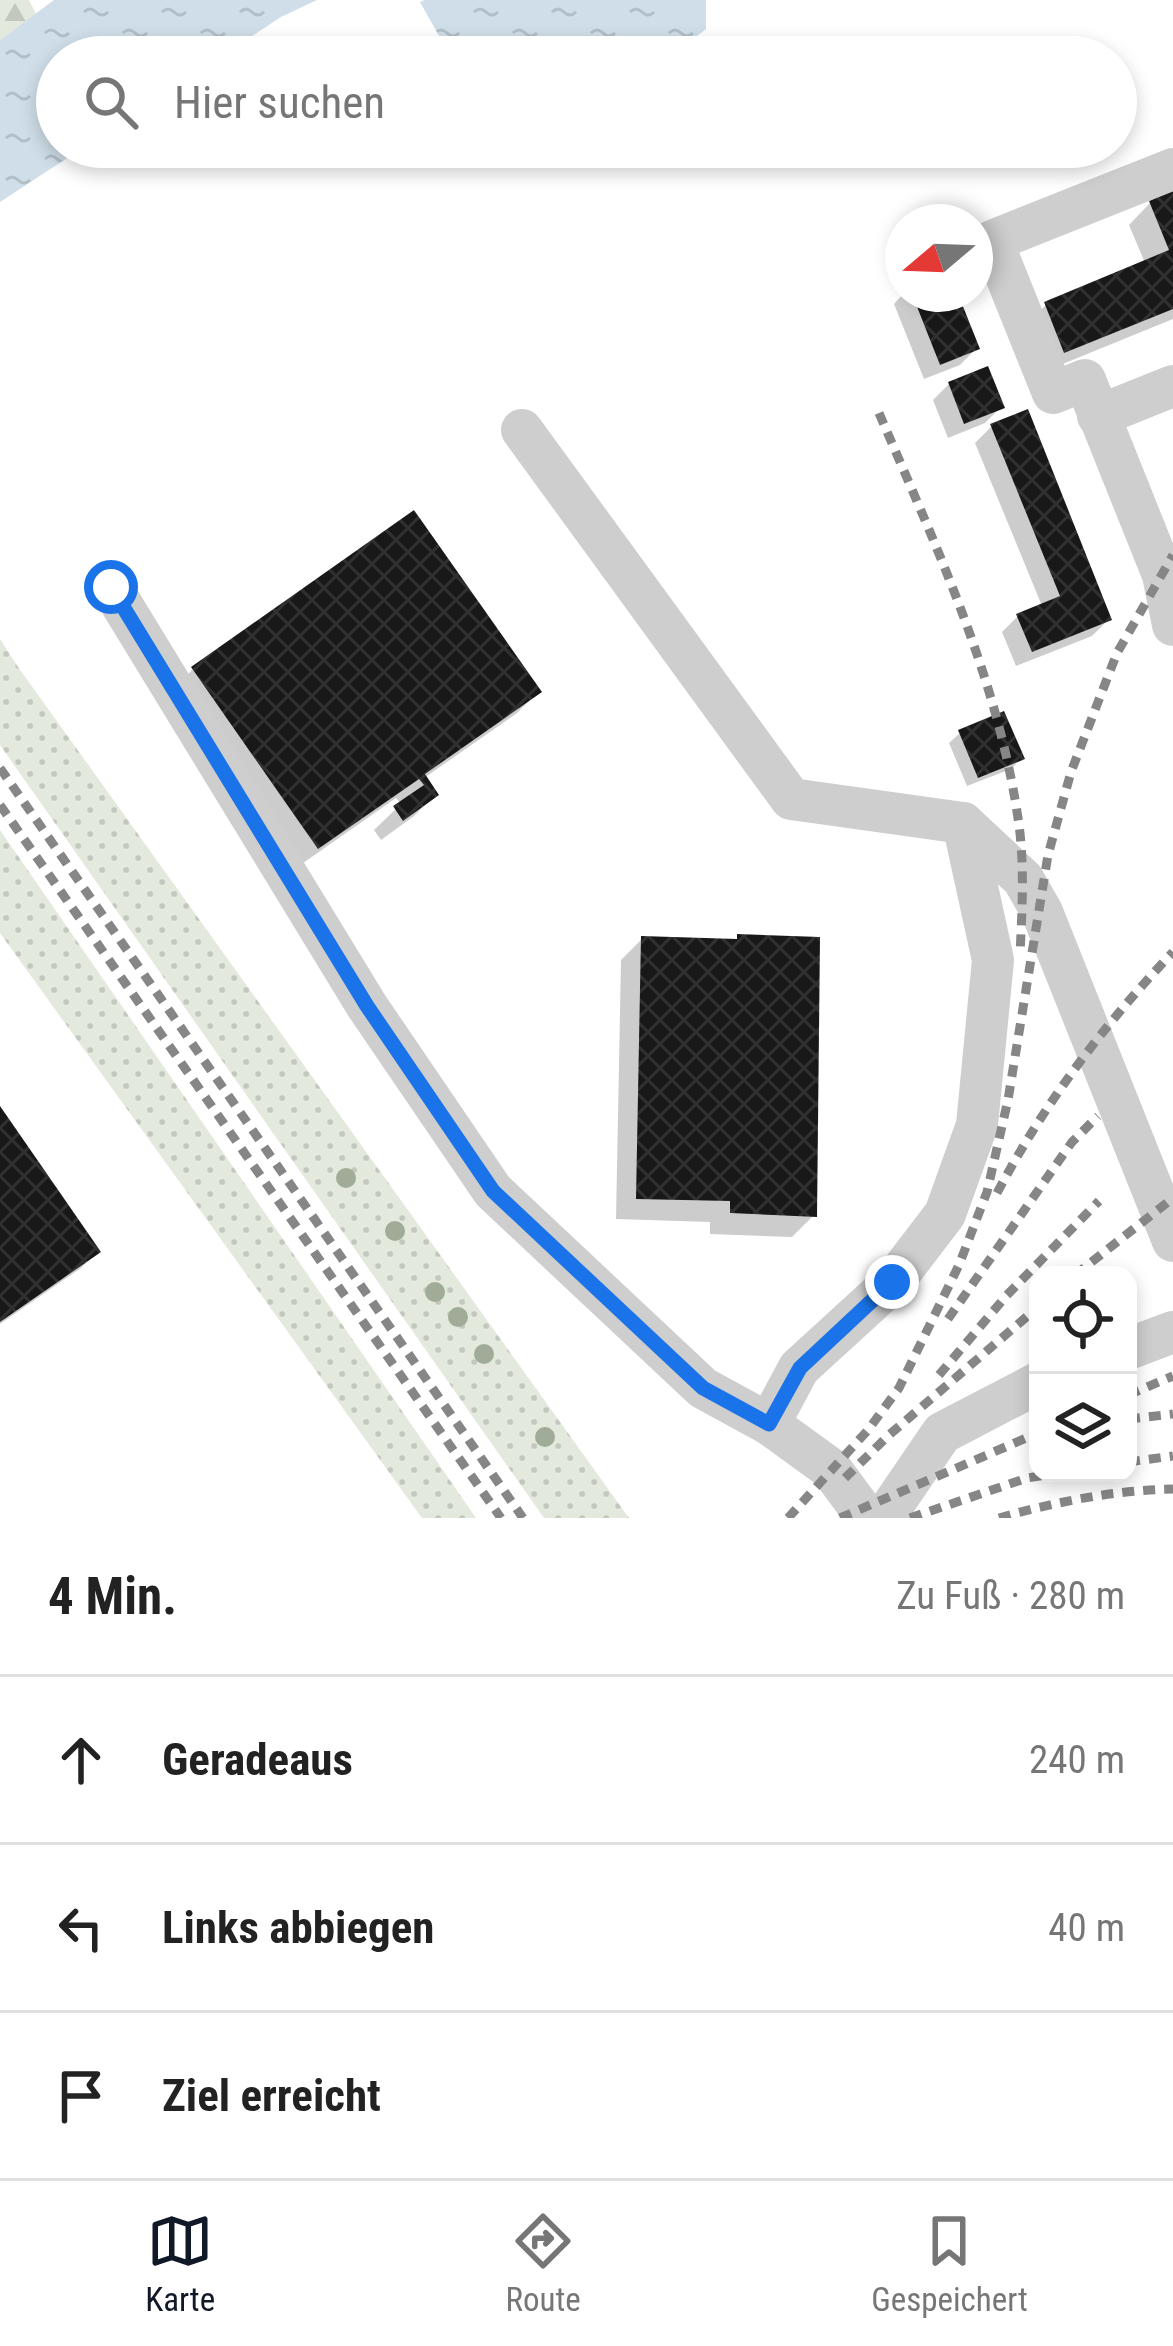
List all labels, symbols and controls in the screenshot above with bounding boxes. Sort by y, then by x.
search box [36,36,1137,168]
icon: search [78,69,144,135]
text: Hier suchen [174,76,385,129]
north arrow [885,204,993,312]
route start [84,560,138,614]
route end [865,1255,919,1309]
map controls [1029,1266,1137,1482]
button: locate [1029,1266,1137,1374]
button: layers [1029,1374,1137,1482]
text: 4 Min. [48,1567,177,1626]
text: Zu Fuß · 280 m [896,1573,1125,1619]
icon: ahead [48,1727,114,1793]
text: Geradeaus [162,1733,353,1786]
text: 240 m [1029,1737,1125,1783]
icon: left [48,1895,114,1961]
text: Links abbiegen [162,1901,434,1954]
text: 40 m [1048,1905,1125,1951]
icon: arrive [48,2063,114,2129]
text: Ziel erreicht [162,2069,381,2122]
tab: Karte [145,2208,215,2319]
tab: Route [506,2208,581,2319]
tab: Gespeichert [871,2208,1028,2319]

